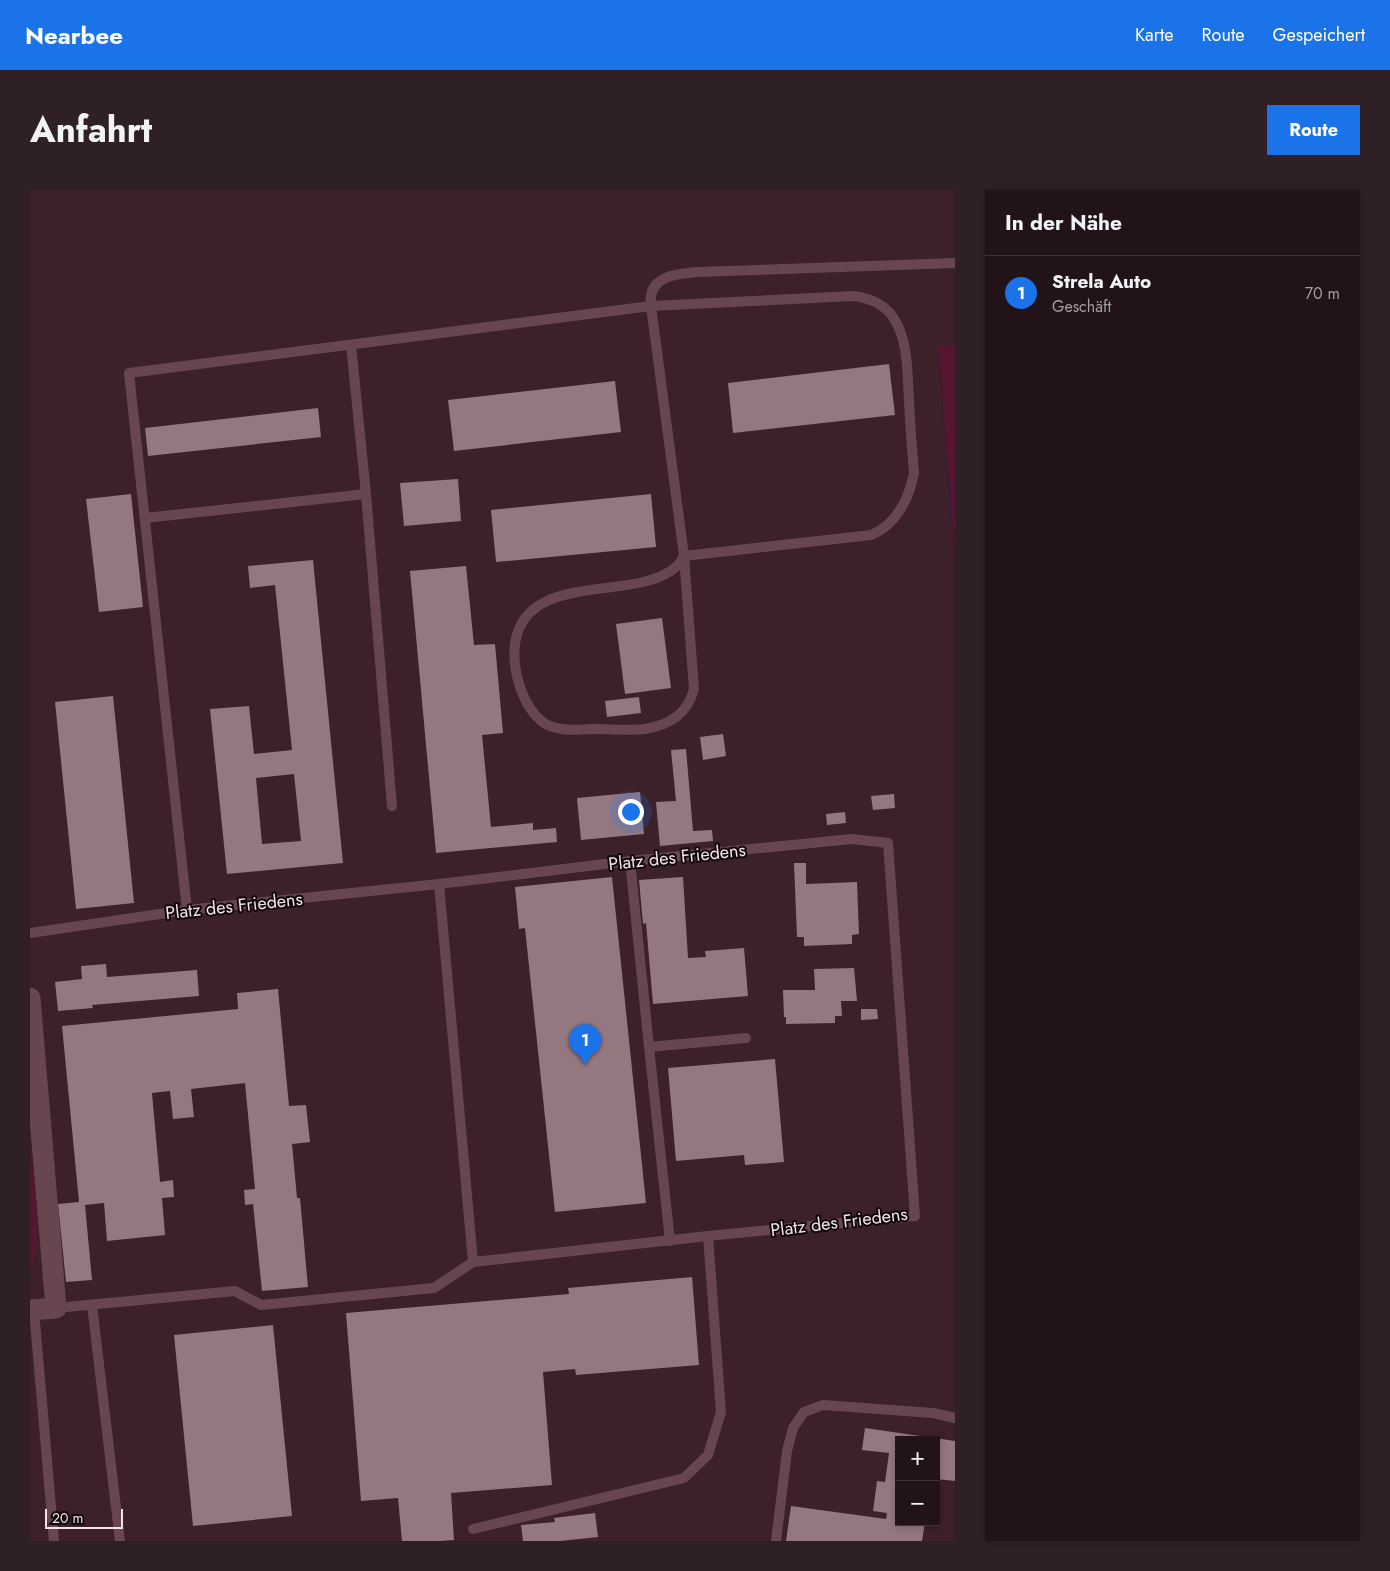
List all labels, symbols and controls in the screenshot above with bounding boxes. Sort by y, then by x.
text: Nearbee [25,18,123,53]
text: Karte [1135,22,1174,48]
text: Route [1202,22,1244,48]
text: Gespeichert [1272,22,1365,48]
text: Anfahrt [30,105,152,155]
button: Route [1267,105,1360,155]
text: In der Nähe [1005,208,1122,238]
text: Strela Auto [1052,268,1151,295]
text: 1 [1017,282,1025,305]
text: 70 m [1305,282,1340,305]
text: Geschäft [1052,295,1111,318]
your location [618,799,644,825]
street label: Platz des Friedens [607,837,747,877]
street label: Platz des Friedens [164,886,304,926]
pin: 1 [569,1024,601,1065]
street label: Platz des Friedens [769,1201,909,1243]
map controls [895,1436,940,1526]
button: + [895,1436,940,1481]
button: − [895,1481,940,1526]
scale bar [45,1506,122,1529]
text: 20 m [52,1508,84,1528]

